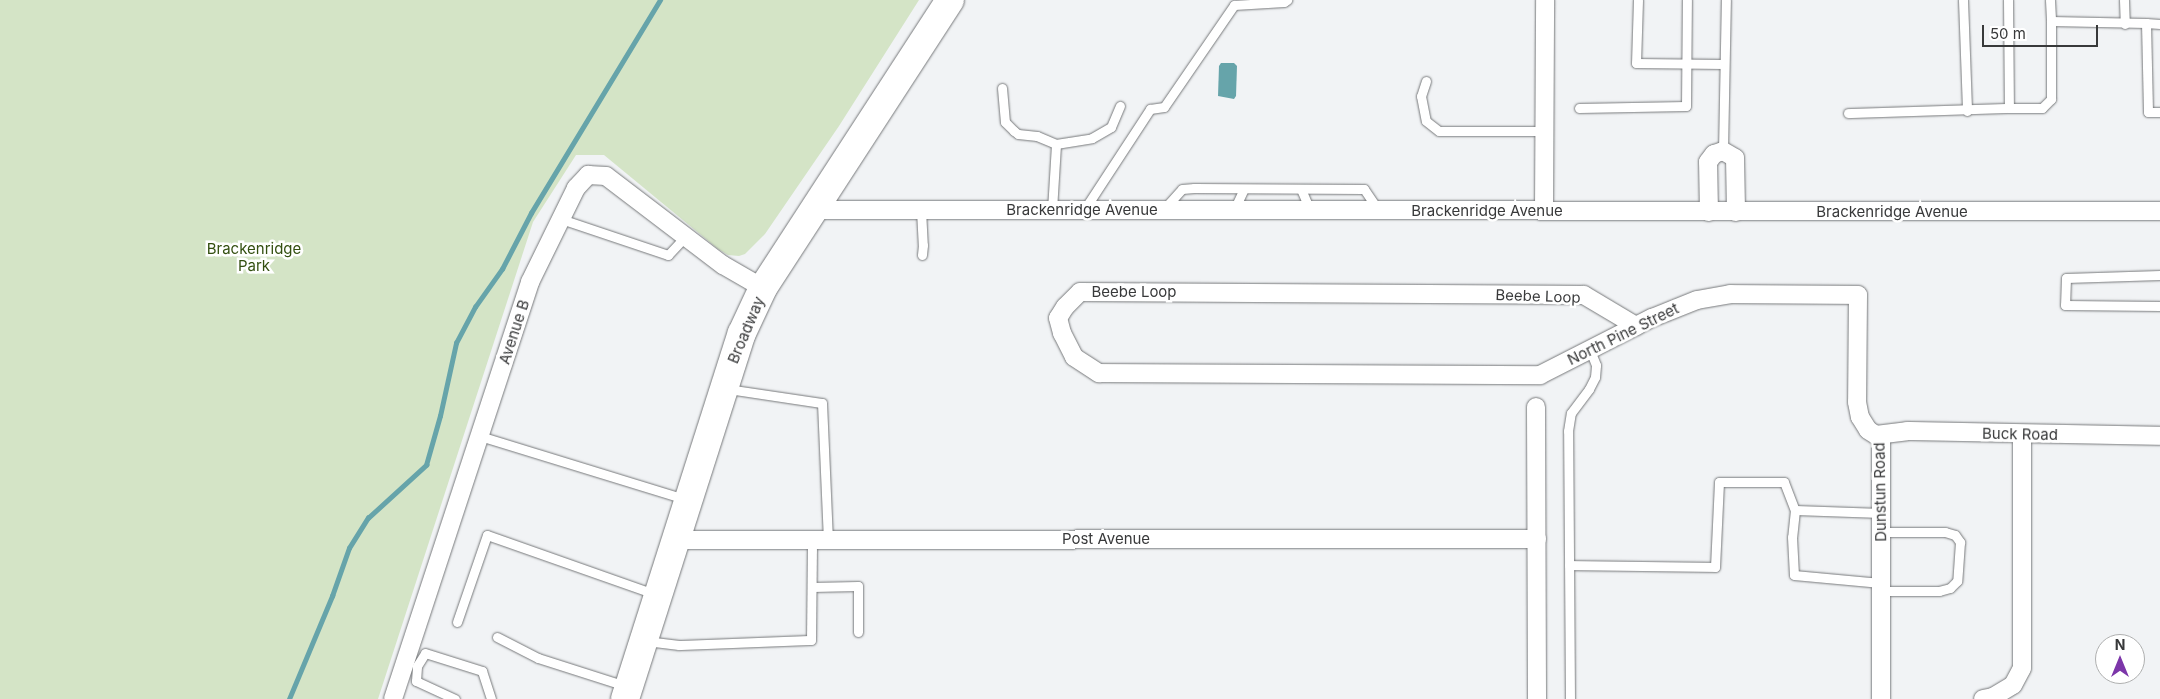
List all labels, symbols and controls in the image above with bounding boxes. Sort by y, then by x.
scale bar [1985,15,2101,47]
text: 50 m [1990,24,2026,43]
street label: Brackenridge Avenue [1006,201,1158,219]
street label: Brackenridge Avenue [1411,202,1563,220]
street label: Brackenridge Avenue [1816,203,1968,221]
park label: Brackenridge Park [207,239,301,274]
street label: Beebe Loop [1091,283,1177,301]
street label: Beebe Loop [1495,286,1581,306]
street label: Broadway [724,294,768,366]
street label: Avenue B [495,297,533,367]
street label: North Pine Street [1564,299,1682,369]
street label: Buck Road [1982,424,2058,444]
street label: Dunstun Road [1870,442,1890,542]
street label: Post Avenue [1062,530,1150,548]
north arrow [2095,634,2145,684]
text: N [2115,636,2125,653]

